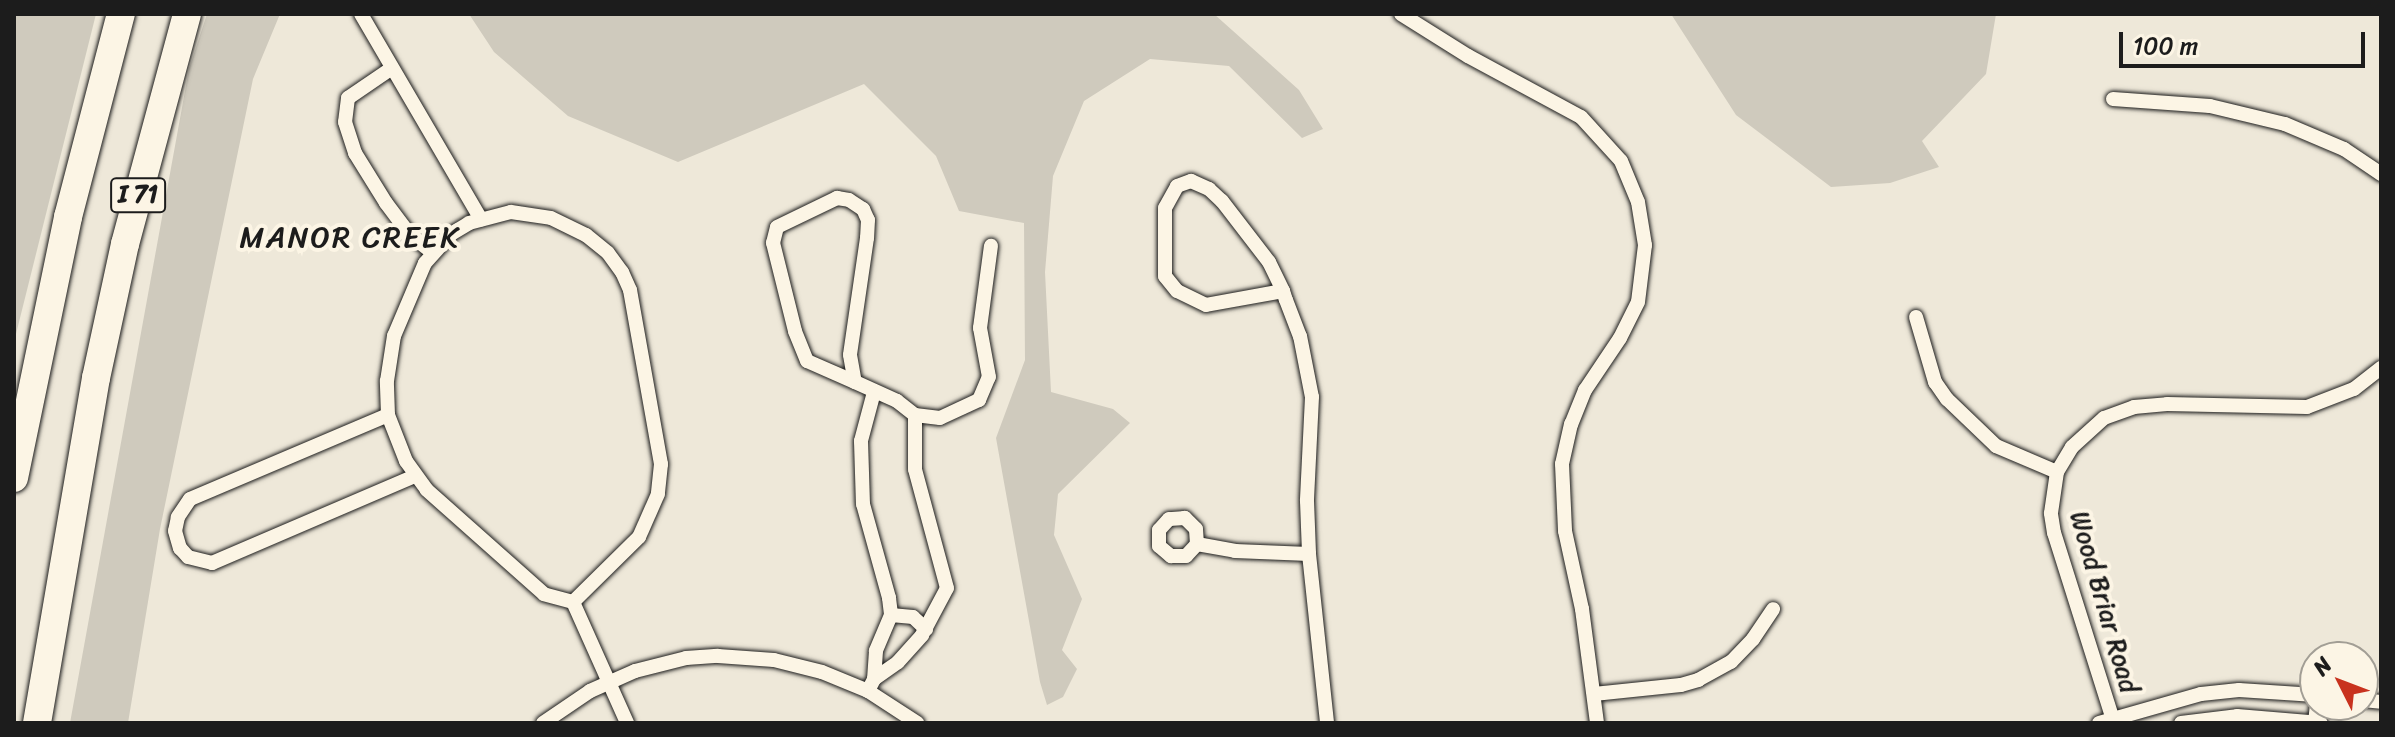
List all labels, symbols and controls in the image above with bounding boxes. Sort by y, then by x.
scale bar [2123,16,2369,66]
text: 100 m [2133,25,2198,67]
road number: I 71 [110,175,166,215]
district label: MANOR CREEK [240,219,460,255]
street label: Wood Briar Road [2063,508,2145,696]
north arrow [2299,641,2379,721]
text: N [2303,647,2342,685]

